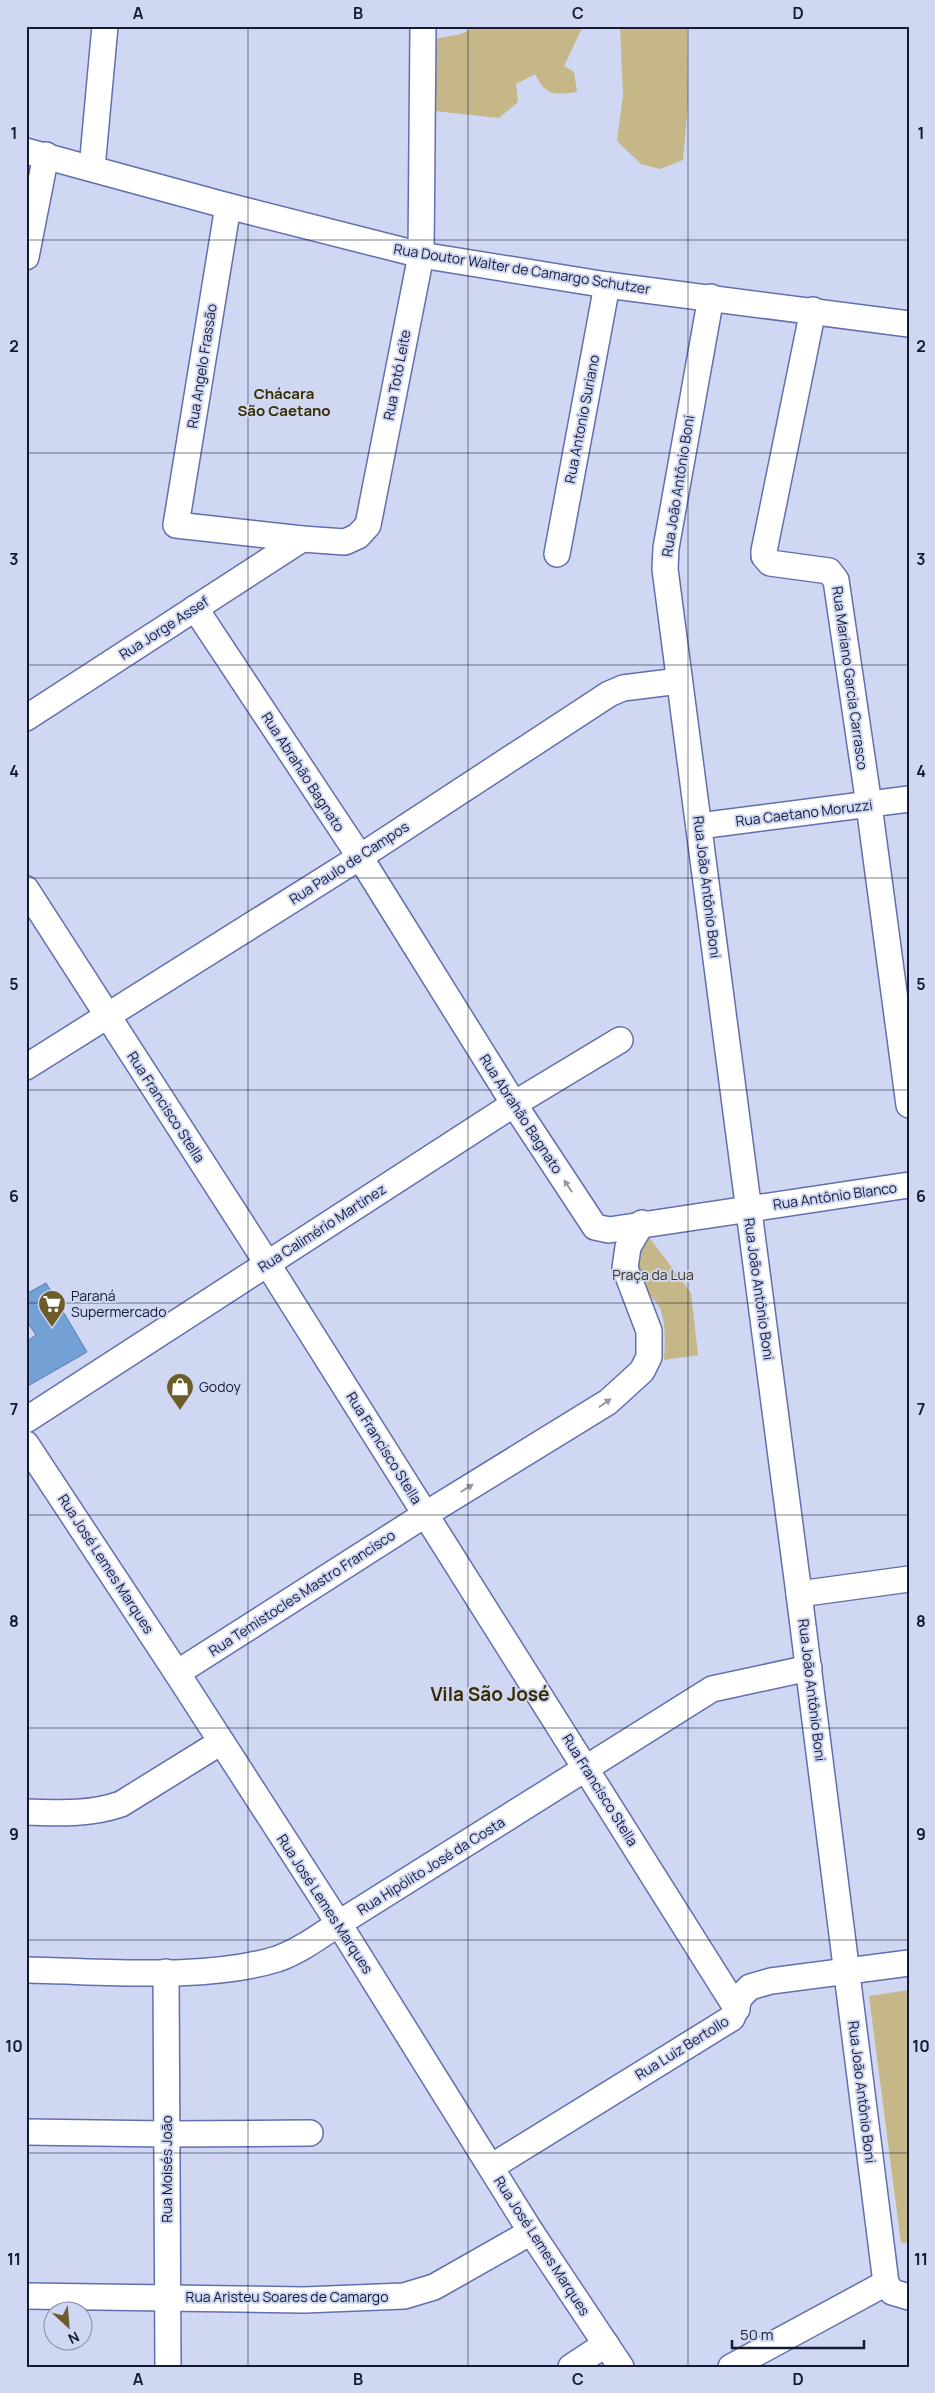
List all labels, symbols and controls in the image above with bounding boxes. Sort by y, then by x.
text: A [133,2,144,24]
text: B [353,2,363,24]
text: C [572,2,584,24]
text: D [792,2,804,24]
text: 1 [10,122,18,144]
text: 1 [917,122,925,144]
street label: Rua Doutor Walter de Camargo Schutzer [392,239,652,298]
street label: Rua Angelo Frassão [182,302,221,430]
street label: Rua Totó Leite [378,328,415,422]
text: 2 [9,335,19,357]
text: 2 [916,335,926,357]
street label: Rua Antonio Suriano [560,353,603,485]
district label: Chácara São Caetano [237,383,331,421]
street label: Rua João Antônio Boni [657,414,698,558]
text: 3 [9,548,19,570]
text: 3 [916,548,926,570]
street label: Rua Mariano Garcia Carrasco [828,585,873,771]
street label: Rua Jorge Assef [115,591,212,664]
street label: Rua Abrahão Bagnato [258,708,349,835]
text: 4 [9,760,19,782]
text: 4 [916,760,926,782]
street label: Rua Caetano Moruzzi [734,795,874,830]
street label: Rua João Antônio Boni [689,815,726,959]
street label: Rua Paulo de Campos [285,817,412,908]
text: 5 [9,973,19,995]
text: 5 [916,973,926,995]
street label: Rua Francisco Stella [123,1048,209,1166]
street label: Rua Abrahão Bagnato [476,1050,567,1177]
street label: Rua Antônio Blanco [772,1177,898,1214]
street label: Rua Calimério Martinez [254,1179,389,1276]
one-way arrow [563,1180,573,1193]
text: 6 [9,1185,19,1207]
text: 6 [916,1185,926,1207]
street label: Rua João Antônio Boni [740,1217,779,1361]
park label: Praça da Lua [612,1265,694,1284]
place label: Paraná Supermercado [71,1286,166,1321]
supermarket icon: Paraná Supermercado [37,1289,67,1328]
shop icon: Godoy [165,1372,195,1411]
place label: Godoy [199,1377,241,1396]
street label: Rua Francisco Stella [342,1388,427,1507]
text: 7 [10,1398,18,1420]
one-way arrow [598,1398,612,1408]
text: 7 [917,1398,925,1420]
one-way arrow [461,1484,474,1493]
street label: Rua José Lemes Marques [54,1490,159,1637]
street label: Rua Temistocles Mastro Francisco [205,1525,399,1660]
text: 8 [9,1610,19,1632]
text: 8 [916,1610,926,1632]
street label: Rua João Antônio Boni [794,1618,831,1762]
district label: Vila São José [431,1681,549,1707]
street label: Rua Francisco Stella [558,1730,643,1849]
street label: Rua Hipólito José da Costa [353,1812,508,1919]
text: 9 [9,1823,19,1845]
text: 9 [916,1823,926,1845]
street label: Rua José Lemes Marques [273,1830,378,1977]
street label: Rua Luiz Bertollo [631,2011,732,2084]
street label: Rua João Antônio Boni [844,2020,881,2164]
text: 10 [5,2035,23,2057]
text: 10 [912,2035,930,2057]
street label: Rua Moisés João [157,2115,176,2223]
street label: Rua José Lemes Marques [490,2172,595,2319]
text: 11 [7,2248,21,2270]
text: 11 [914,2248,928,2270]
street label: Rua Aristeu Soares de Camargo [186,2287,388,2306]
north arrow [42,2300,92,2350]
scale bar [732,2318,865,2350]
text: 50 m [740,2324,774,2345]
text: N [65,2327,83,2349]
text: A [133,2368,144,2390]
text: B [353,2368,363,2390]
text: C [572,2368,584,2390]
text: D [792,2368,804,2390]

